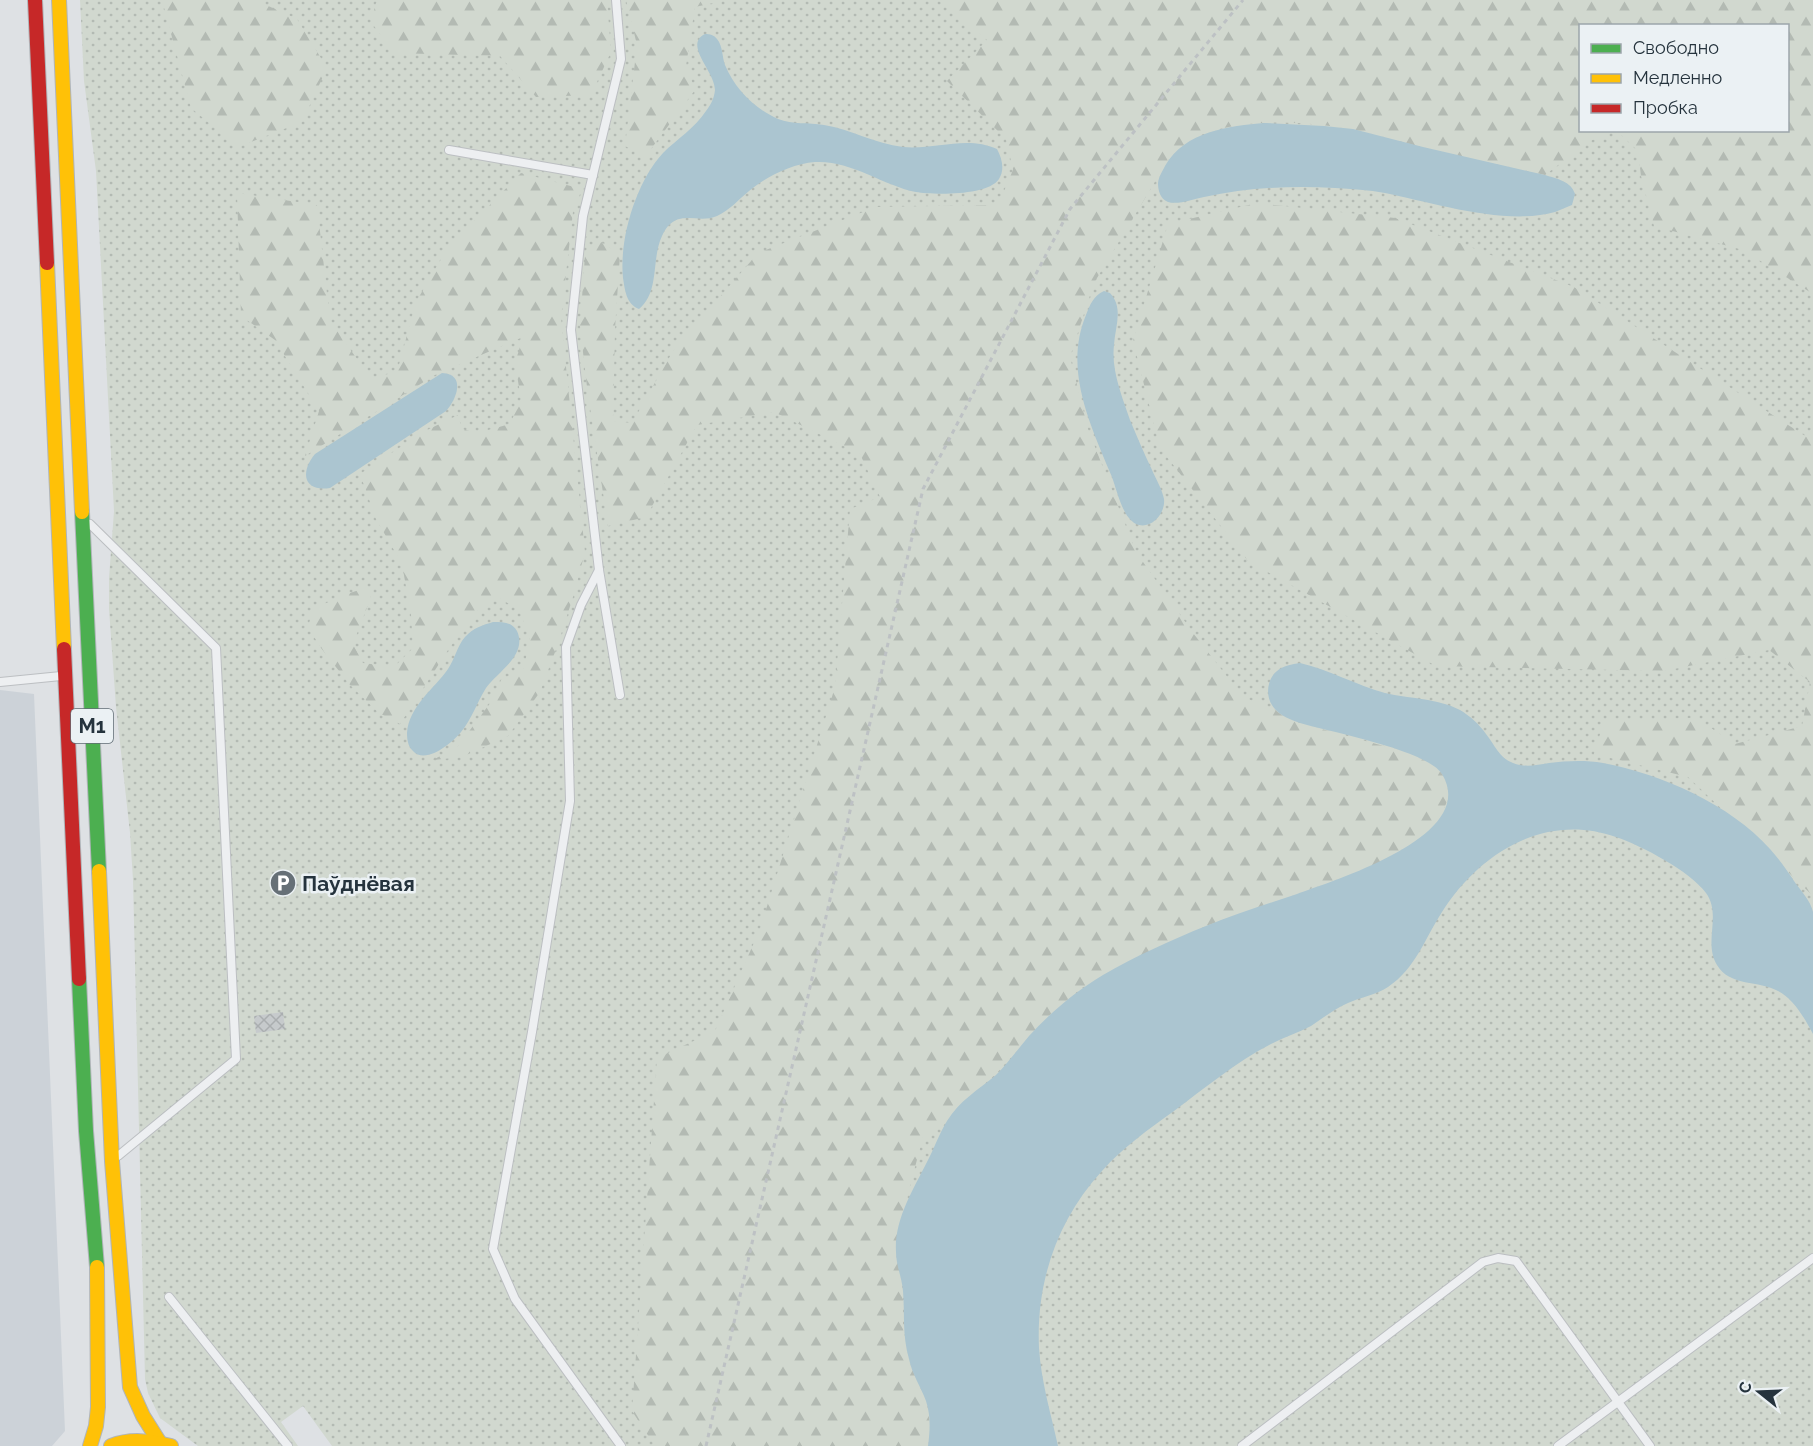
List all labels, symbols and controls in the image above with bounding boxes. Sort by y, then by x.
legend [1579,24,1789,132]
text: Свободно [1633,37,1719,58]
text: Медленно [1633,67,1722,88]
text: Пробка [1633,97,1698,118]
road number: М1 [71,709,113,743]
parking icon: Паўднёвая [268,868,298,898]
place label: Паўднёвая [302,871,415,896]
north arrow [1729,1362,1789,1422]
text: С [1734,1379,1756,1396]

